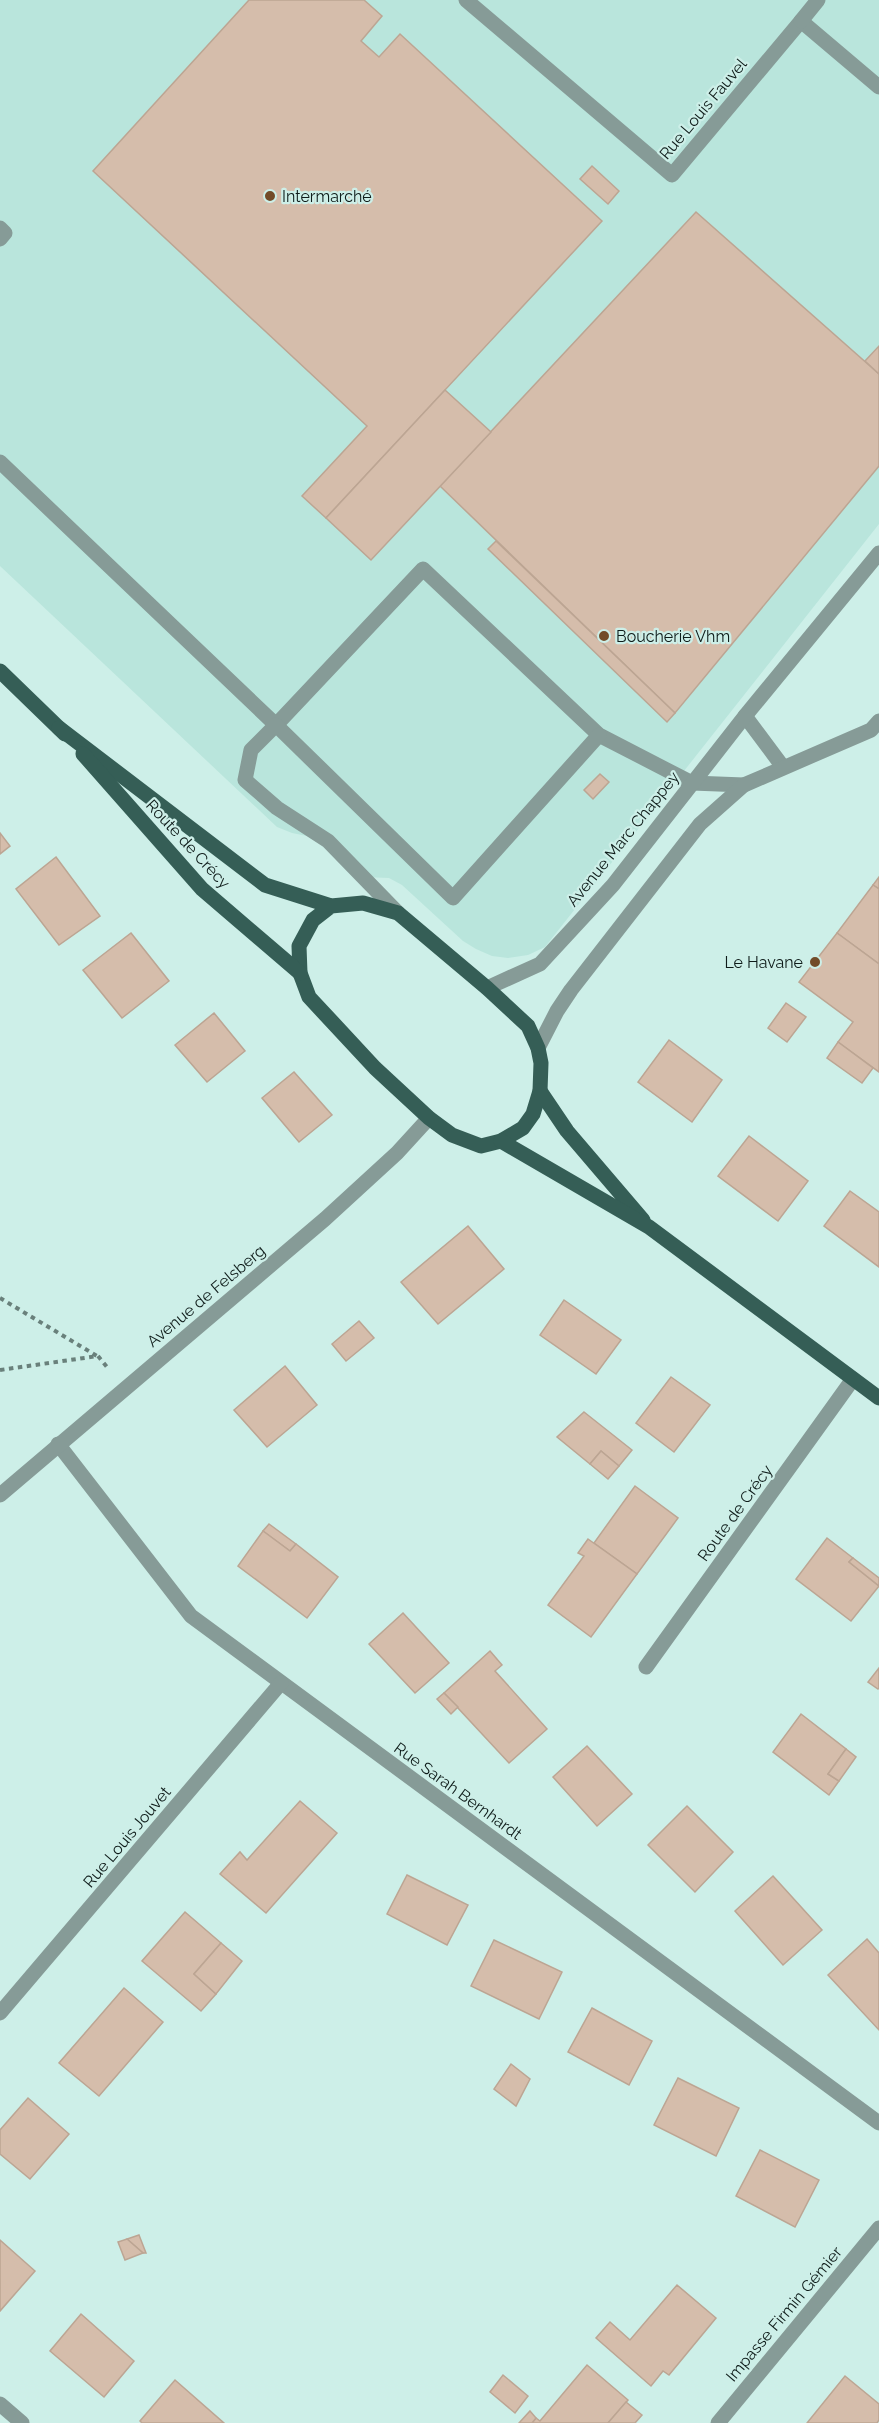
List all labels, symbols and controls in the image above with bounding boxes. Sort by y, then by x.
street label: Rue Louis Fauvel [655,54,751,163]
place label: Intermarché [282,187,372,206]
marker: Intermarché [263,189,277,203]
place label: Boucherie Vhm [616,627,730,646]
marker: Boucherie Vhm [597,629,611,643]
street label: Avenue Marc Chappey [563,768,683,910]
street label: Route de Crécy [142,796,234,893]
place label: Le Havane [724,953,803,972]
marker: Le Havane [808,955,822,969]
street label: Avenue de Felsberg [143,1241,269,1351]
street label: Route de Crécy [694,1461,776,1565]
street label: Rue Sarah Bernhardt [390,1738,526,1844]
street label: Rue Louis Jouvet [79,1782,175,1891]
street label: Impasse Firmin Gémier [722,2242,846,2385]

